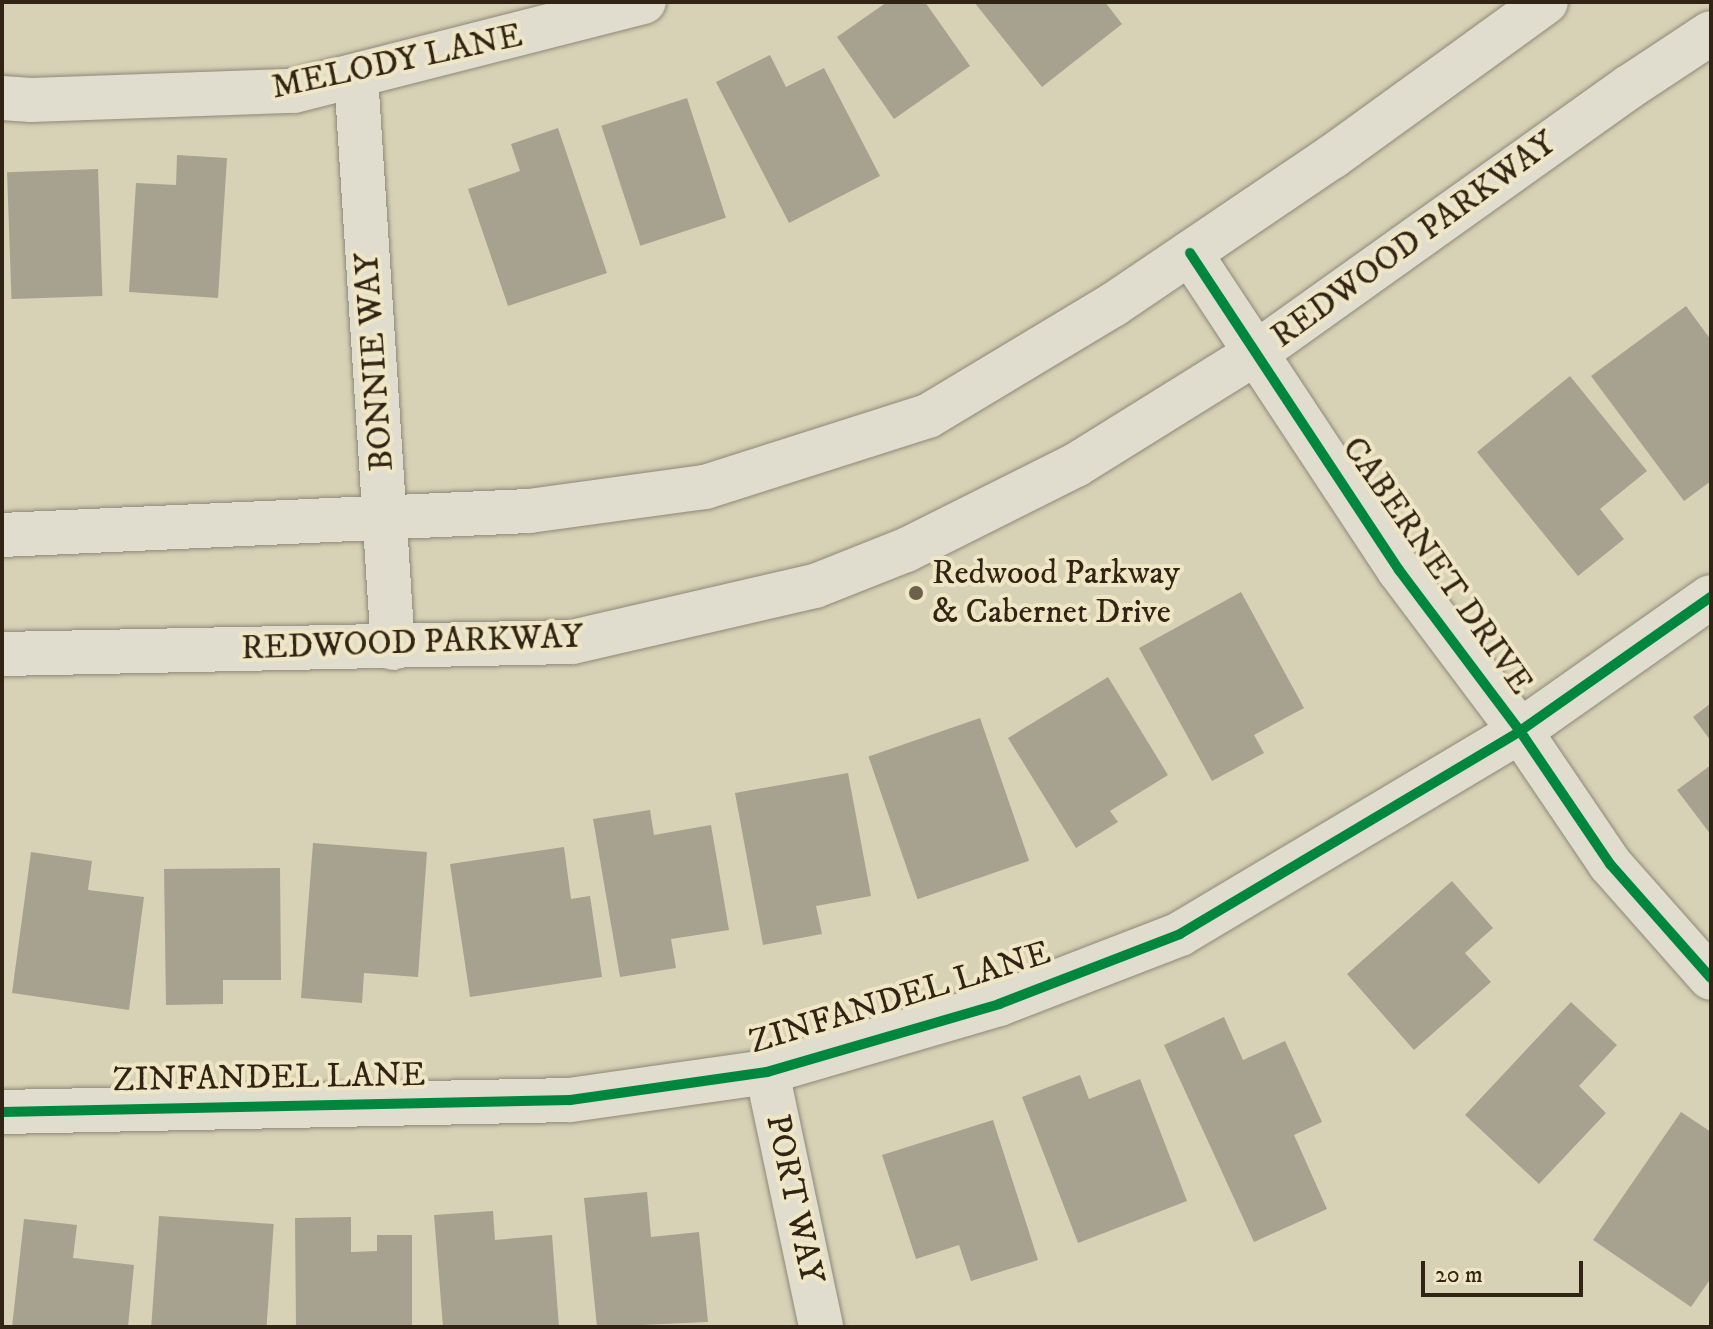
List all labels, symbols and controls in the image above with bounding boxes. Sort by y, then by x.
street label: MELODY LANE [268,16,526,108]
street label: REDWOOD PARKWAY [1264,123,1564,357]
street label: BONNIE WAY [347,251,403,473]
street label: CABERNET DRIVE [1333,430,1541,702]
place label: Redwood Parkway & Cabernet Drive [932,553,1180,632]
marker: Redwood Parkway & Cabernet Drive [907,584,925,602]
street label: REDWOOD PARKWAY [240,617,584,669]
street label: ZINFANDEL LANE [745,933,1055,1063]
street label: ZINFANDEL LANE [112,1055,426,1101]
street label: PORT WAY [756,1111,832,1287]
scale bar [1425,1245,1587,1295]
text: 20 m [1435,1260,1483,1290]

